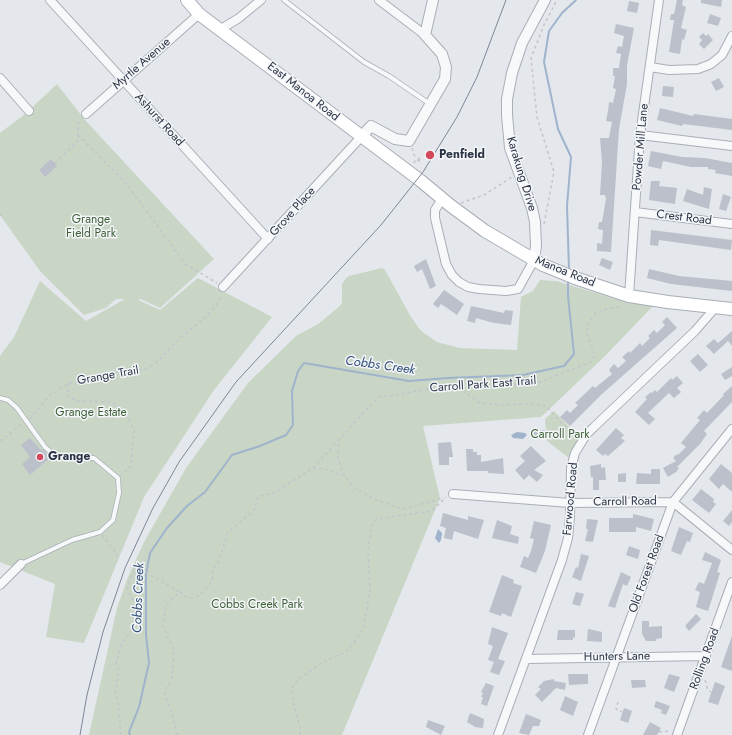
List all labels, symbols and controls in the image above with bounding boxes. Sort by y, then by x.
street label: Myrtle Avenue [110,35,174,93]
street label: East Manoa Road [264,59,342,125]
street label: Ashurst Road [131,90,187,150]
street label: Powder Mill Lane [630,103,652,191]
street label: Karakung Drive [503,135,539,213]
place label: Penfield [439,148,485,162]
marker: Penfield [424,149,436,161]
street label: Grove Place [267,184,319,240]
street label: Crest Road [656,207,712,229]
park label: Grange Field Park [66,213,116,241]
street label: Manoa Road [533,253,597,291]
water label: Cobbs Creek [344,353,416,379]
street label: Grange Trail [76,363,140,389]
street label: Carroll Park East Trail [429,374,537,396]
park label: Grange Estate [55,406,127,420]
park label: Carroll Park [530,428,590,442]
place label: Grange [48,450,90,464]
marker: Grange [35,452,45,462]
street label: Farwood Road [561,462,581,536]
street label: Carroll Road [593,494,657,510]
street label: Old Forest Road [626,533,668,615]
water label: Cobbs Creek [130,563,148,633]
park label: Cobbs Creek Park [211,598,303,612]
street label: Rolling Road [687,626,723,692]
street label: Hunters Lane [584,649,650,665]

